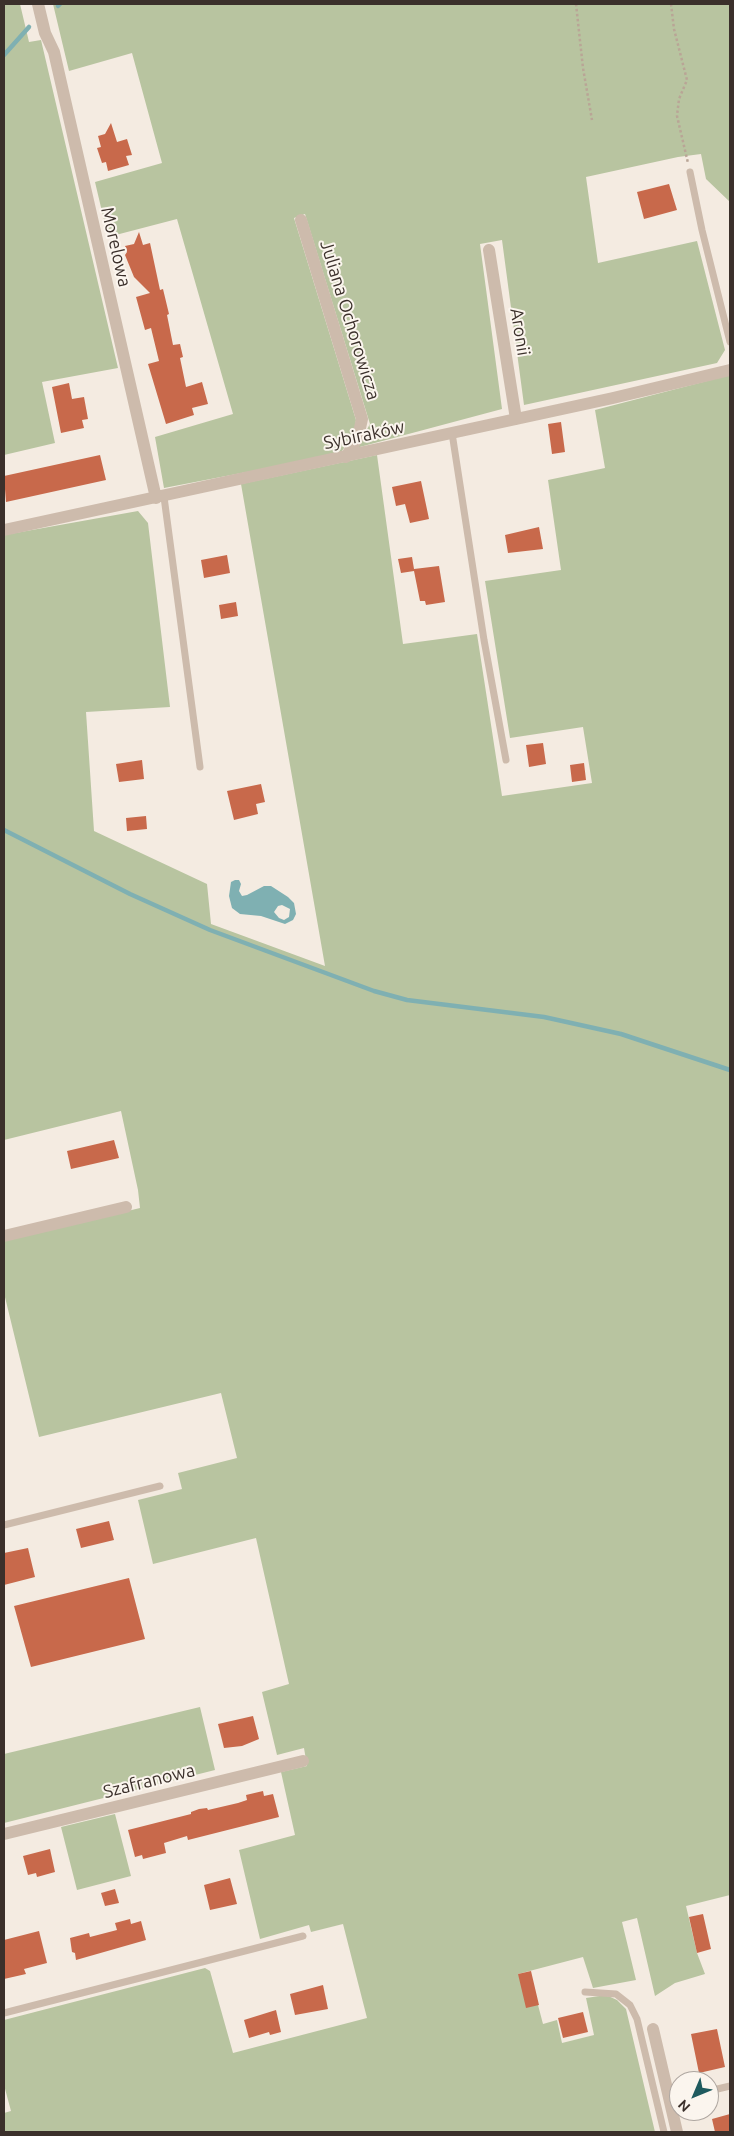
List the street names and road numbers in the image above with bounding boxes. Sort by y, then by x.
street label: Morelowa [96,205,136,289]
street label: Juliana Ochorowicza [315,238,385,402]
street label: Aronii [506,307,534,357]
street label: Sybiraków [322,416,406,454]
street label: Szafranowa [101,1759,197,1803]

